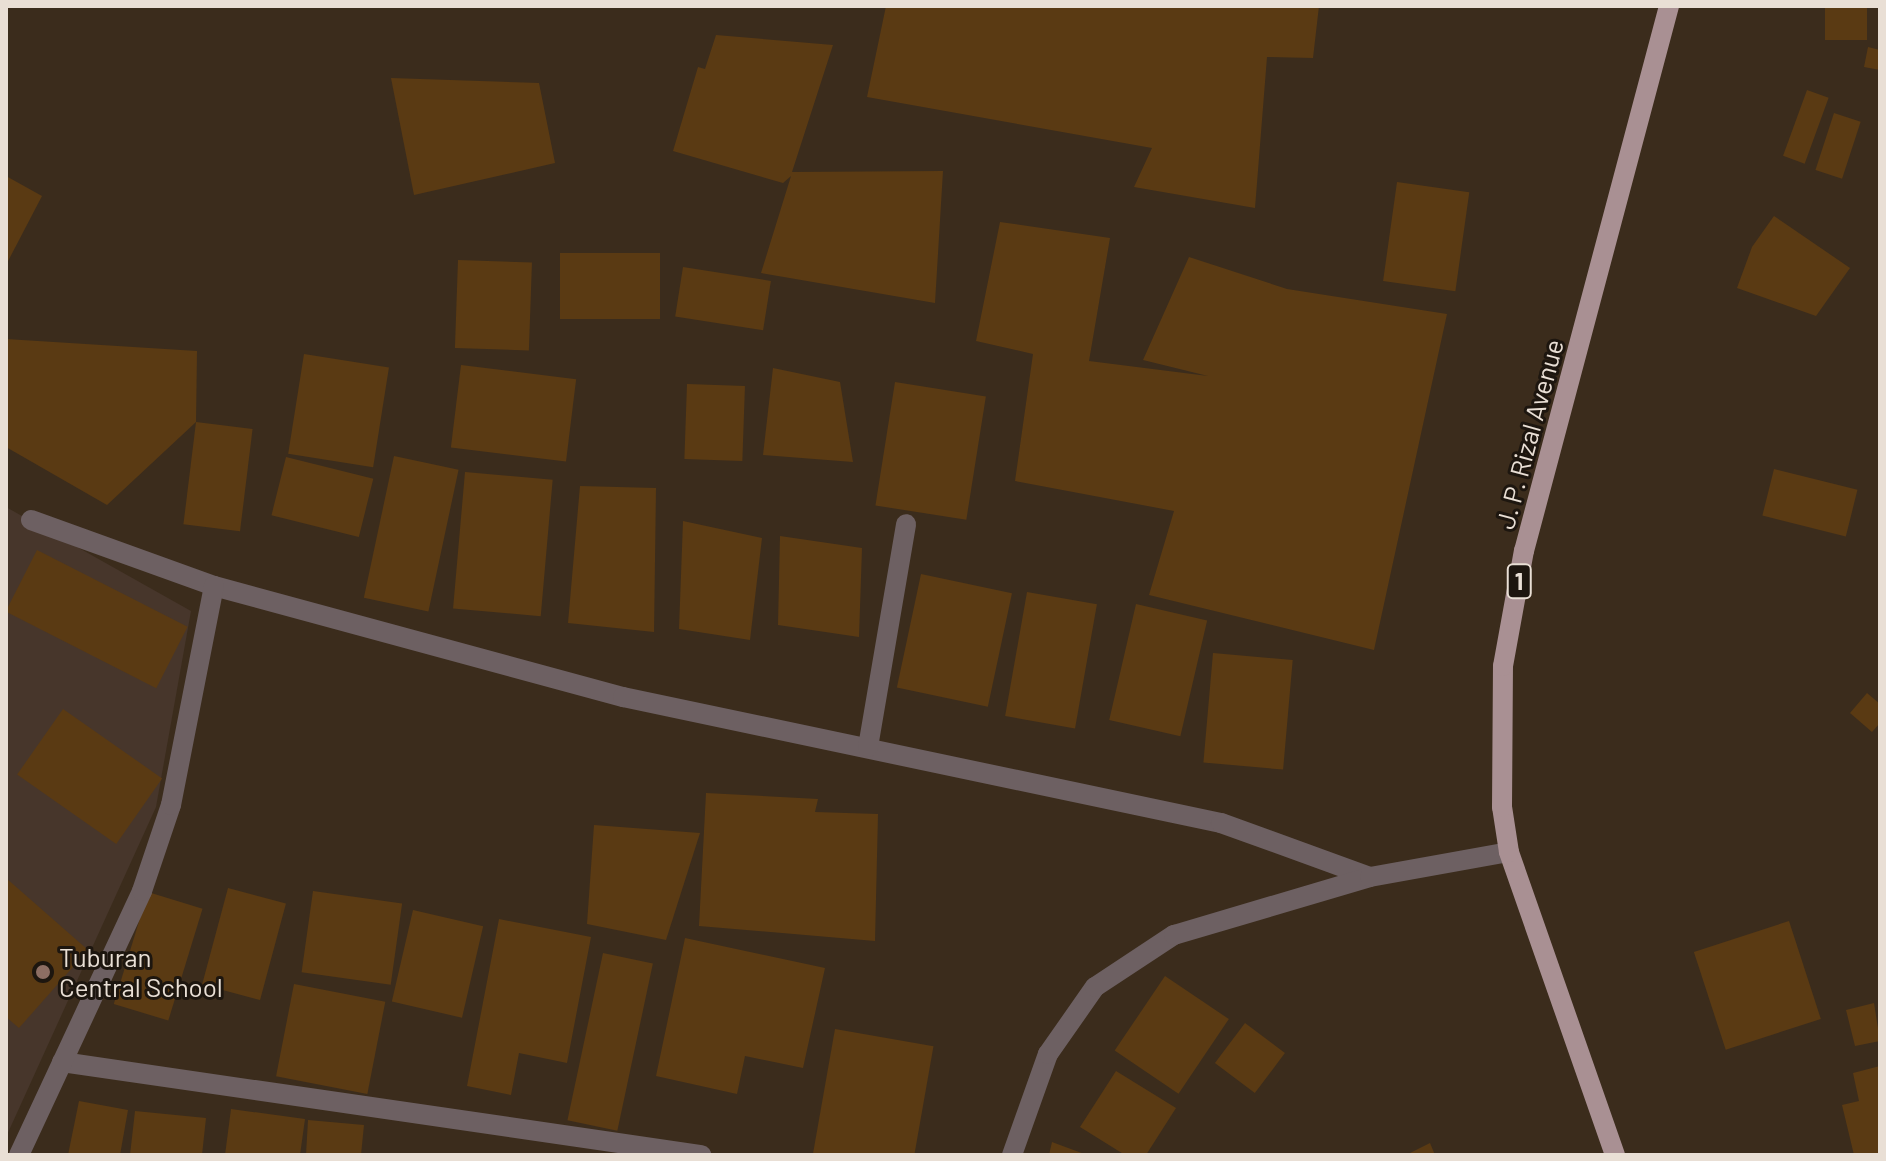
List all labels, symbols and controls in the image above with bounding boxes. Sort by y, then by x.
street label: J. P. Rizal Avenue [1489,336,1569,532]
road number: 1 [1505,561,1533,601]
place label: Tuburan Central School [59,941,223,1002]
marker: Tuburan Central School [34,963,52,981]

